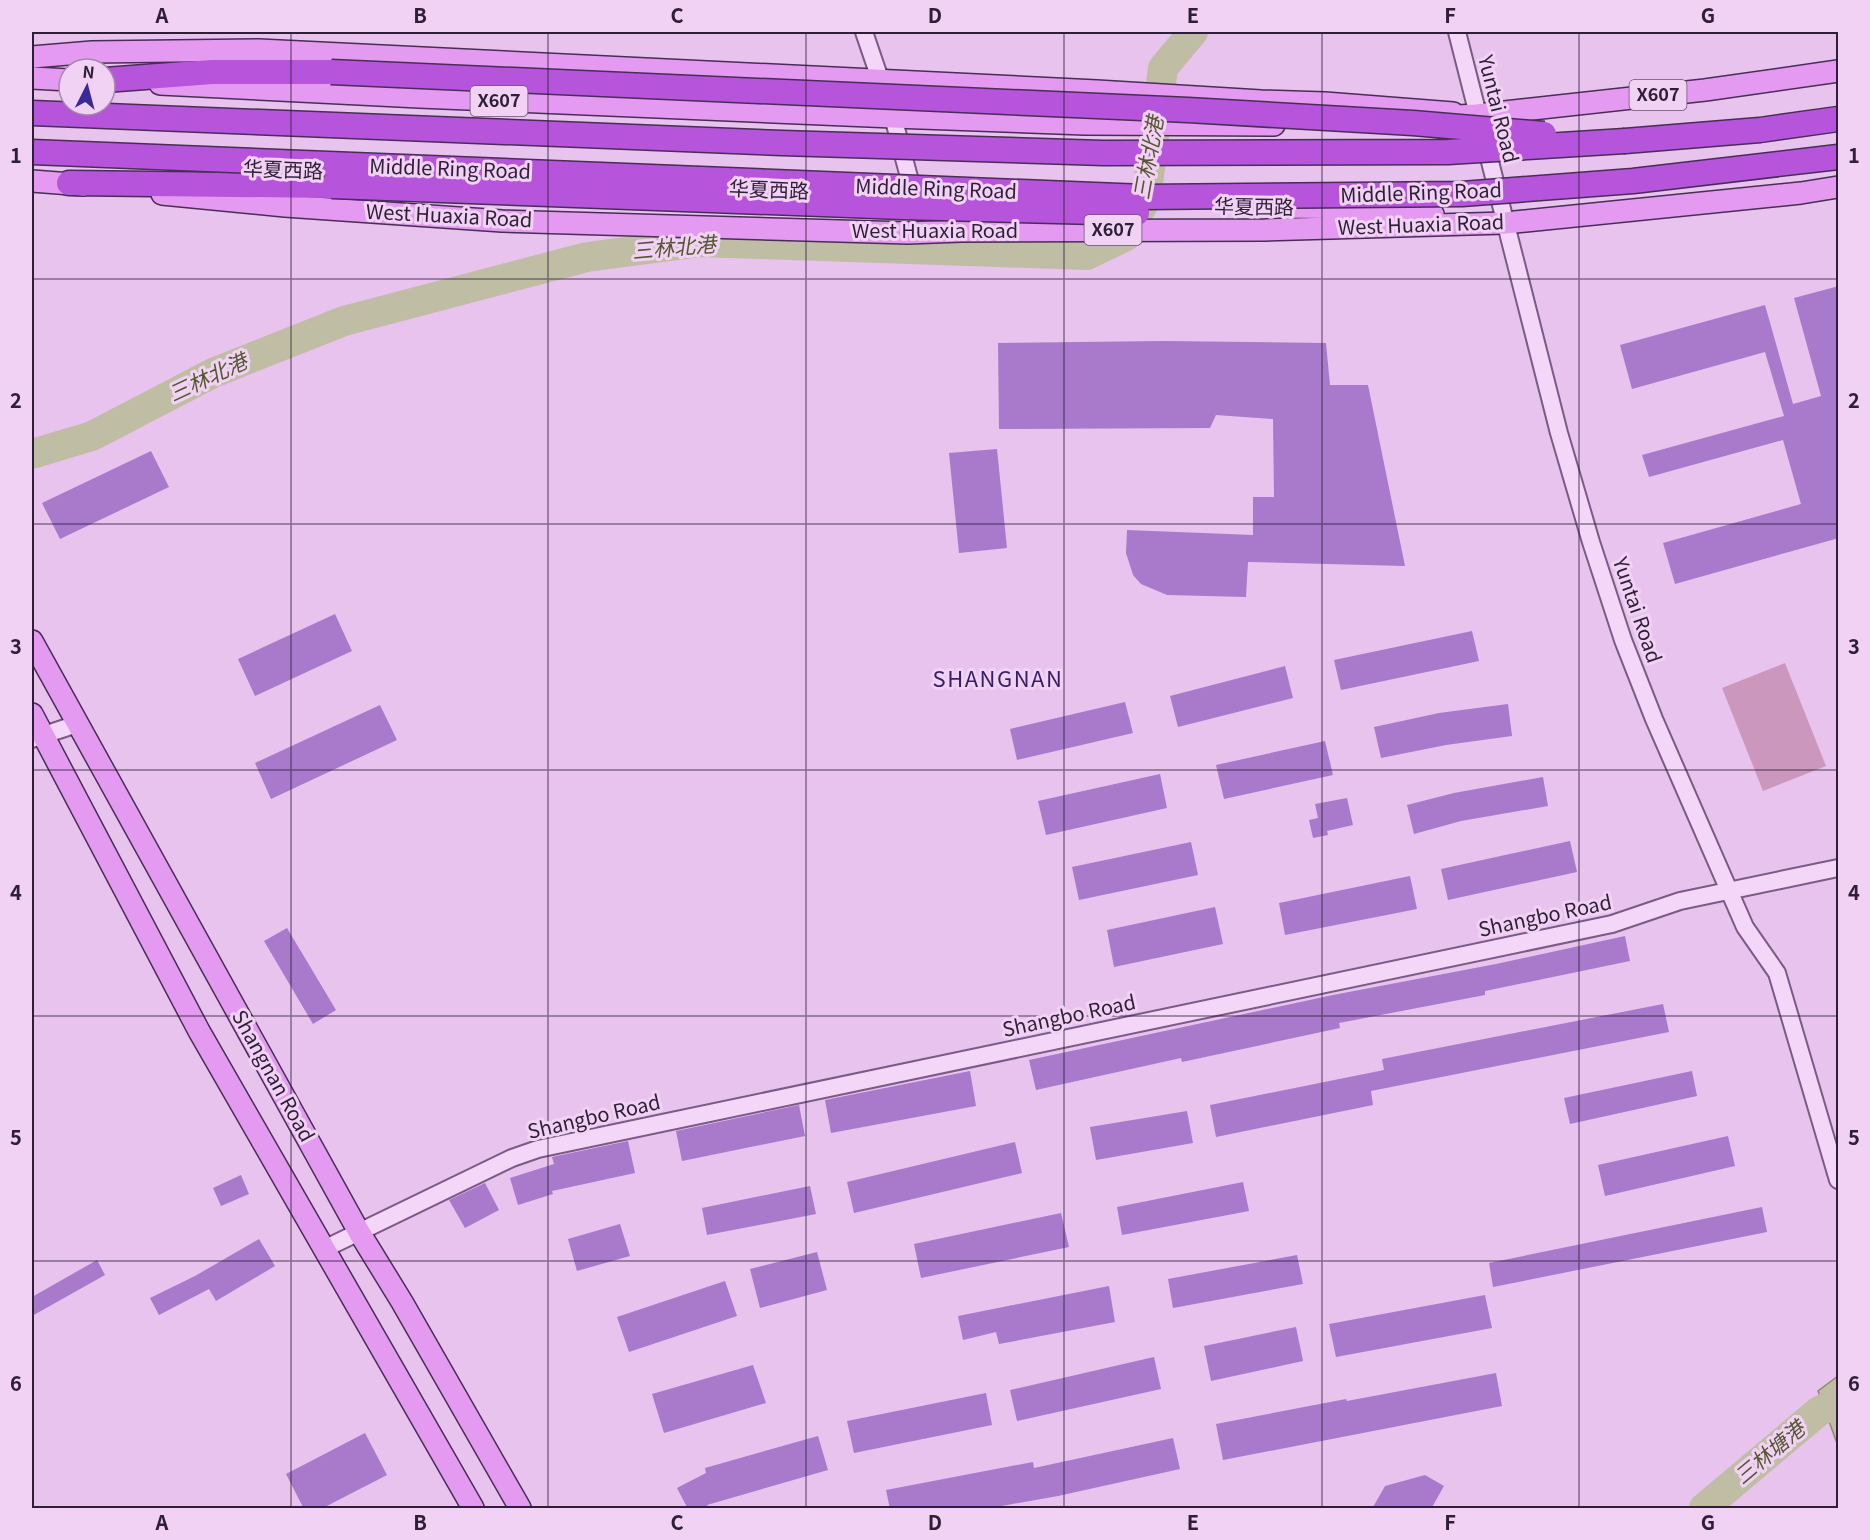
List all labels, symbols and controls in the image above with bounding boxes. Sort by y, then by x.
text: A [155,0,169,29]
text: B [413,0,427,29]
text: C [670,0,684,29]
text: D [928,0,942,29]
text: E [1187,0,1199,29]
text: F [1444,0,1456,29]
text: G [1701,0,1715,29]
street label: Yuntai Road [1472,51,1527,166]
north arrow [57,57,117,117]
text: N [81,59,96,84]
road number: X607 [1630,80,1686,110]
road number: X607 [470,86,528,116]
water label: 三林北港 [1125,111,1170,202]
text: 1 [10,140,22,169]
text: 1 [1848,140,1860,169]
street label: Middle Ring Road [369,150,531,185]
street label: 华夏西路 [243,153,324,184]
street label: Middle Ring Road [855,170,1017,205]
street label: 华夏西路 [729,173,810,204]
street label: Middle Ring Road [1340,174,1502,209]
street label: 华夏西路 [1214,190,1294,221]
street label: West Huaxia Road [365,196,533,233]
street label: West Huaxia Road [1337,206,1505,241]
street label: West Huaxia Road [852,215,1018,244]
road number: X607 [1084,215,1142,245]
water label: 三林北港 [631,227,720,265]
water label: 三林北港 [163,344,254,408]
text: 2 [10,385,22,414]
text: 2 [1848,385,1860,414]
street label: Yuntai Road [1606,552,1670,666]
text: 3 [10,631,22,660]
text: 3 [1848,631,1860,660]
district label: SHANGNAN [933,661,1063,693]
text: 4 [10,877,22,906]
text: 4 [1848,877,1860,906]
street label: Shangbo Road [1475,886,1614,943]
street label: Shangbo Road [999,986,1138,1043]
street label: Shangnan Road [226,1004,323,1146]
street label: Shangbo Road [524,1086,663,1145]
text: 5 [10,1122,22,1151]
text: 5 [1848,1122,1860,1151]
text: 6 [10,1368,22,1397]
text: 6 [1848,1368,1860,1397]
water label: 三林塘港 [1727,1411,1813,1490]
text: A [155,1507,169,1536]
text: B [413,1507,427,1536]
text: C [670,1507,684,1536]
text: D [928,1507,942,1536]
text: E [1187,1507,1199,1536]
text: F [1444,1507,1456,1536]
text: G [1701,1507,1715,1536]

